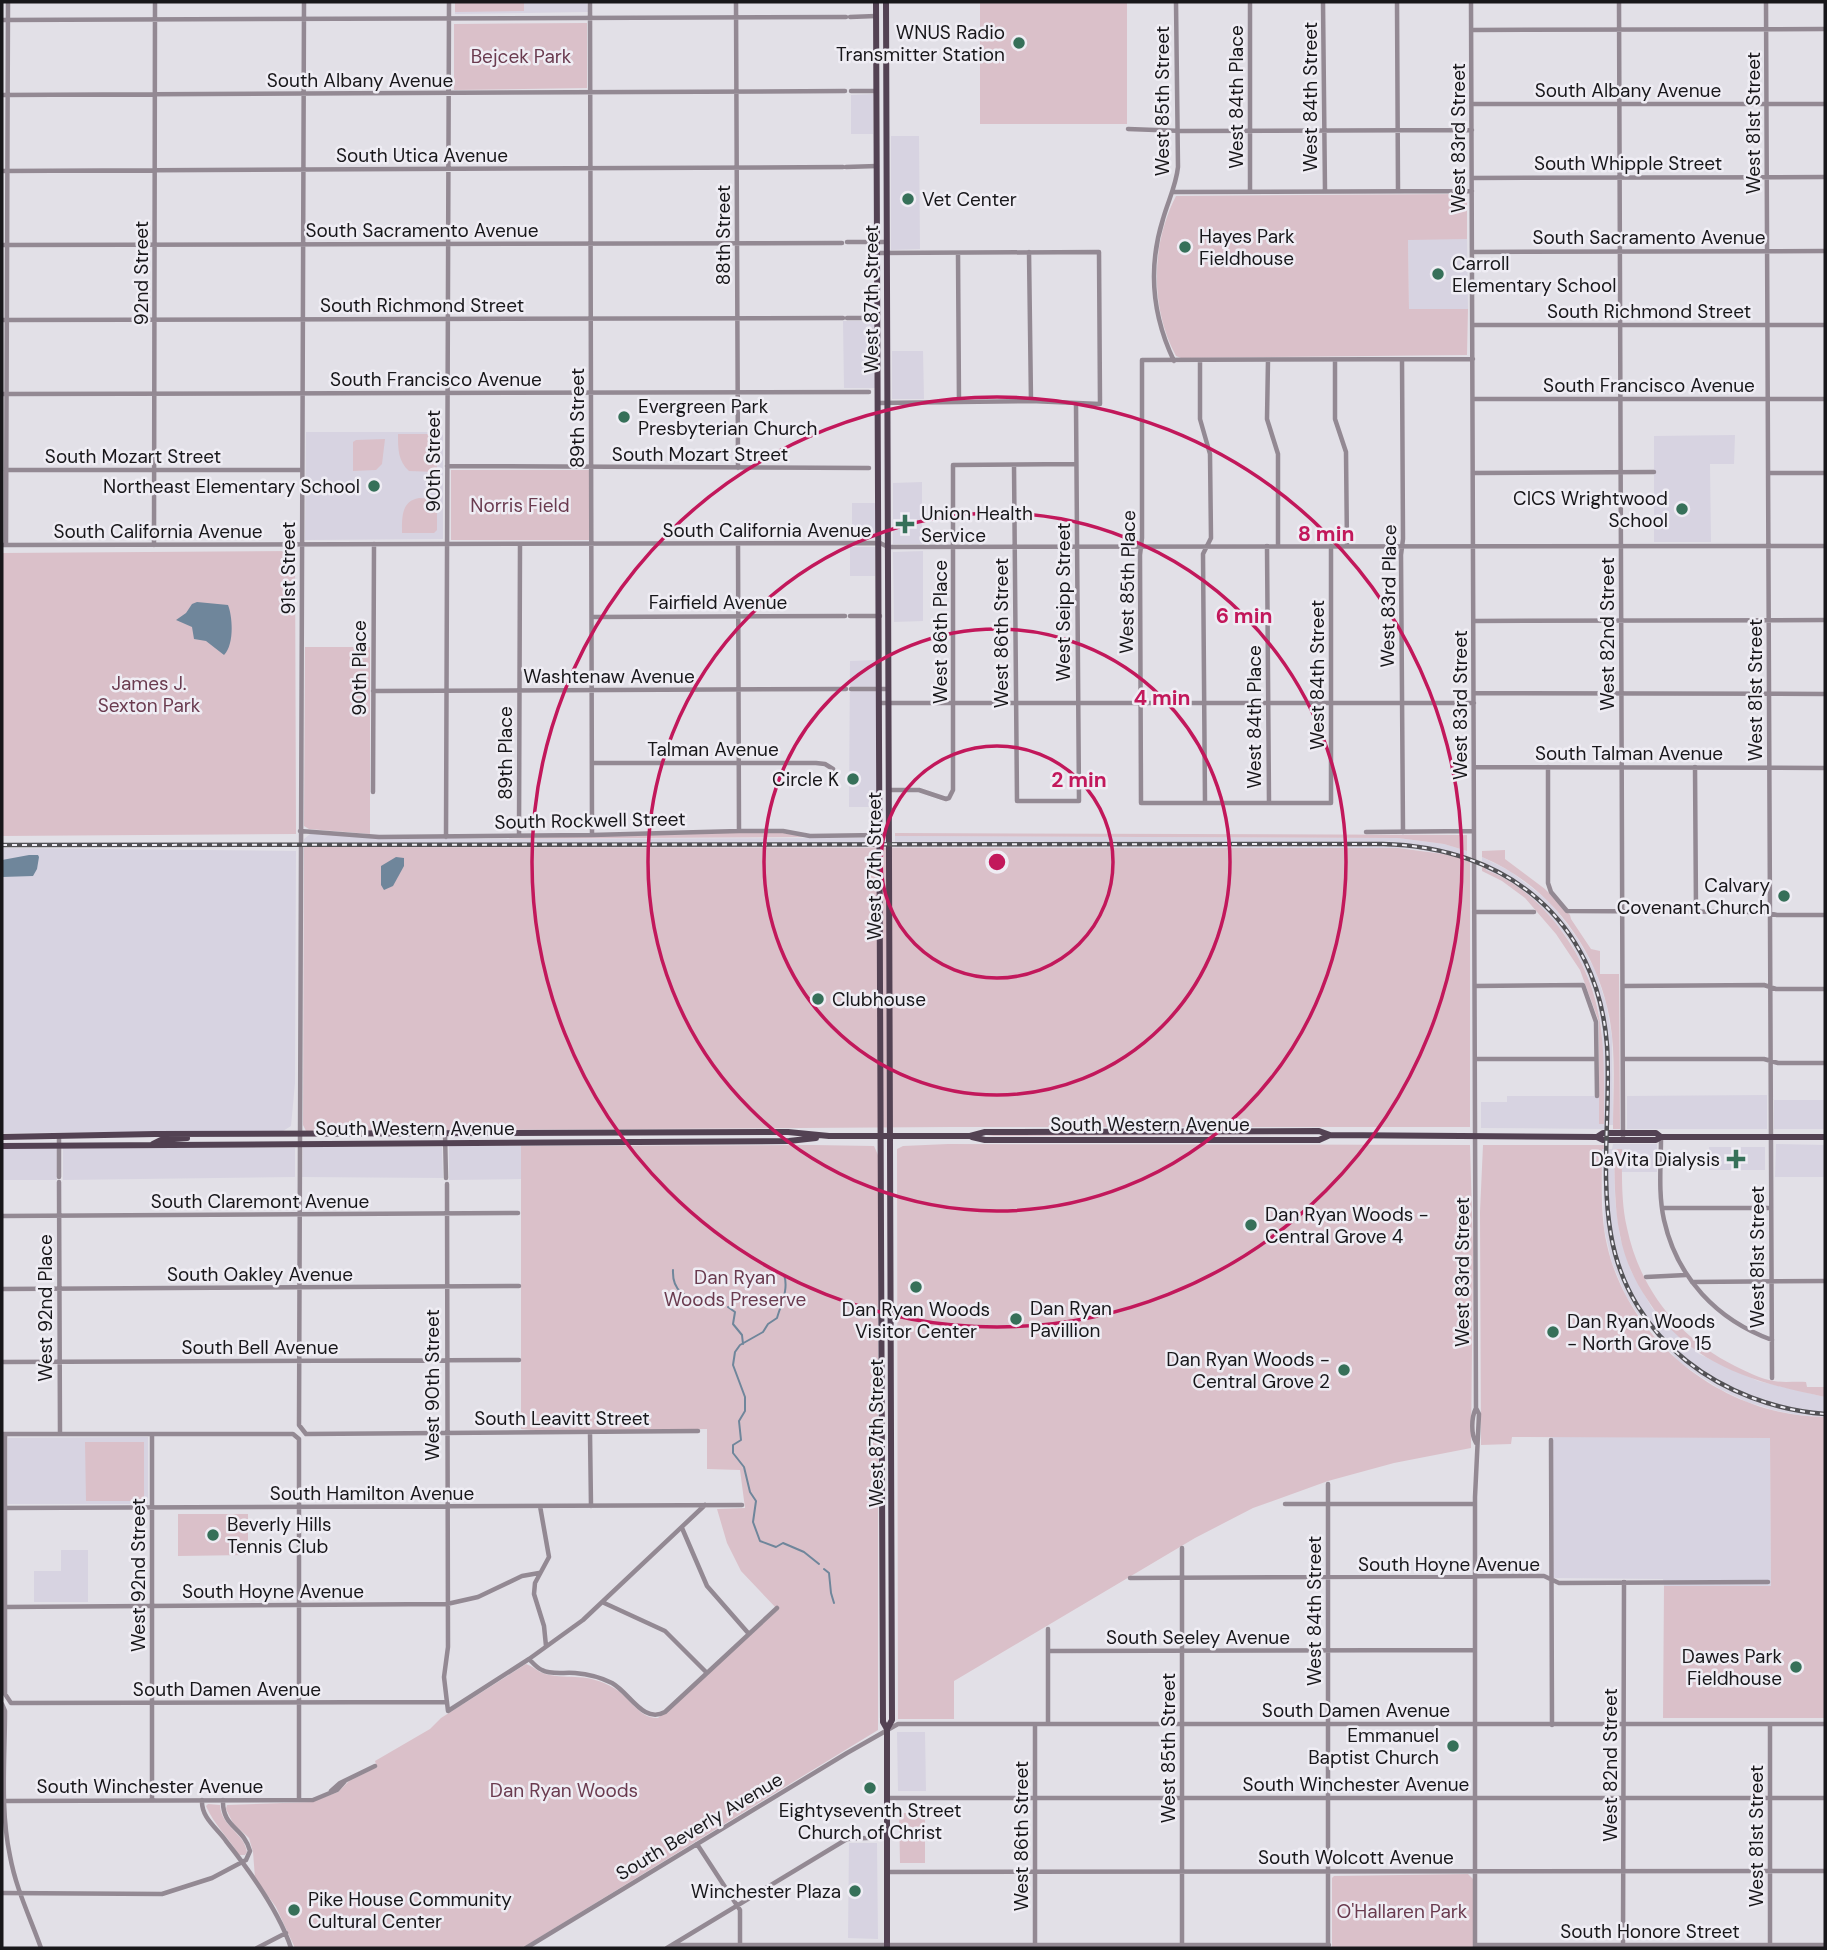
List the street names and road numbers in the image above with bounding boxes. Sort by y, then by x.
street label: West 84th Street [1298,22,1323,172]
street label: West 84th Place [1224,25,1249,169]
street label: West 85th Street [1150,26,1175,176]
street label: West 81st Street [1741,52,1766,194]
street label: West 83rd Street [1446,63,1471,213]
street label: South Albany Avenue [267,68,453,93]
street label: South Albany Avenue [1535,78,1721,103]
street label: South Utica Avenue [336,143,508,168]
street label: South Whipple Street [1534,151,1722,176]
street label: 88th Street [711,185,736,285]
street label: South Sacramento Avenue [306,218,538,243]
street label: 92nd Street [129,221,154,325]
street label: West 87th Street [859,225,884,373]
street label: South Sacramento Avenue [1533,225,1765,250]
street label: South Richmond Street [320,293,524,318]
street label: South Richmond Street [1547,299,1751,324]
street label: South Francisco Avenue [330,367,542,392]
street label: 89th Street [565,368,590,468]
street label: South Francisco Avenue [1543,373,1755,398]
street label: 90th Street [421,410,446,512]
street label: South Mozart Street [612,442,788,467]
street label: South Mozart Street [45,444,221,469]
street label: West 85th Place [1114,510,1141,654]
street label: South California Avenue [662,518,872,543]
street label: South California Avenue [53,519,263,544]
street label: 91st Street [276,521,301,615]
street label: West Seipp Street [1051,523,1076,681]
street label: West 83rd Place [1375,524,1402,668]
street label: West 82nd Street [1595,557,1620,711]
street label: West 86th Street [989,558,1014,708]
street label: West 86th Place [928,560,953,704]
street label: Fairfield Avenue [649,590,787,615]
street label: West 84th Street [1305,600,1330,750]
street label: West 81st Street [1743,619,1768,761]
street label: 90th Place [347,620,372,716]
street label: West 83rd Street [1448,630,1473,780]
street label: West 84th Place [1242,645,1267,789]
street label: Washtenaw Avenue [523,664,695,689]
street label: 89th Place [493,706,518,800]
street label: Talman Avenue [647,737,779,762]
street label: South Talman Avenue [1535,741,1723,766]
street label: West 87th Street [862,792,887,940]
street label: South Rockwell Street [494,806,686,835]
street label: South Western Avenue [1050,1112,1250,1137]
street label: South Western Avenue [315,1116,515,1141]
street label: West 81st Street [1745,1186,1770,1328]
street label: South Claremont Avenue [151,1189,369,1214]
street label: West 83rd Street [1450,1197,1475,1347]
street label: West 92nd Place [33,1234,58,1382]
street label: South Oakley Avenue [167,1262,353,1287]
street label: West 90th Street [420,1309,445,1461]
street label: South Bell Avenue [182,1335,338,1360]
street label: West 87th Street [864,1359,889,1507]
street label: South Leavitt Street [474,1406,650,1431]
street label: South Hamilton Avenue [270,1481,474,1506]
street label: West 92nd Street [126,1498,151,1652]
street label: West 84th Street [1302,1536,1327,1686]
street label: South Hoyne Avenue [1358,1552,1540,1577]
street label: South Hoyne Avenue [182,1579,364,1604]
street label: South Seeley Avenue [1106,1625,1290,1650]
street label: West 85th Street [1156,1673,1181,1823]
street label: South Damen Avenue [133,1677,321,1702]
street label: West 82nd Street [1598,1688,1623,1842]
street label: South Damen Avenue [1262,1698,1450,1723]
street label: West 86th Street [1009,1761,1034,1911]
street label: West 81st Street [1744,1765,1769,1907]
street label: South Beverly Avenue [611,1767,787,1886]
street label: South Winchester Avenue [1243,1772,1469,1797]
street label: South Winchester Avenue [37,1774,263,1799]
street label: South Wolcott Avenue [1258,1845,1454,1870]
street label: South Honore Street [1560,1919,1740,1944]

